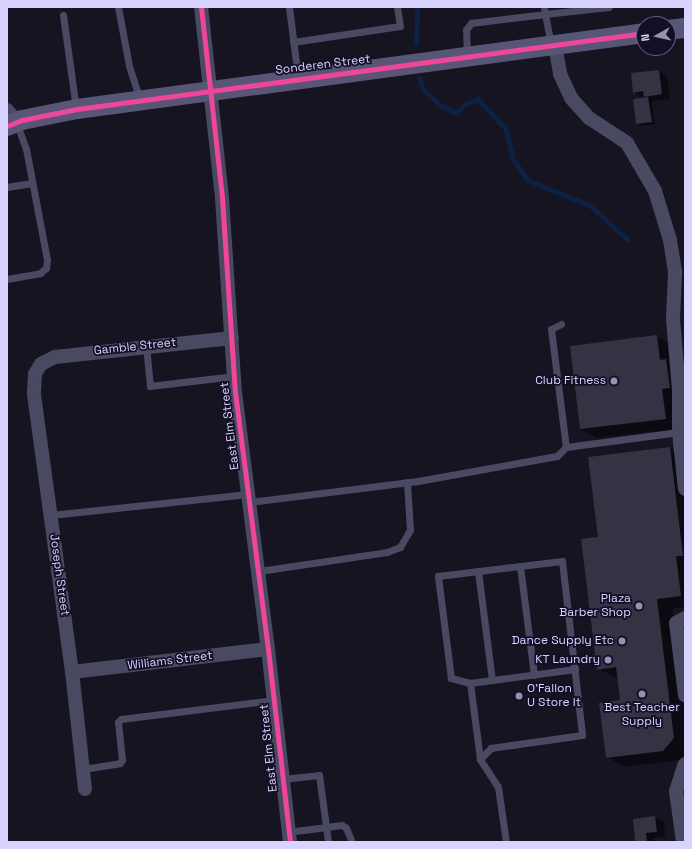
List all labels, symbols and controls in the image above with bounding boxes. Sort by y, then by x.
north arrow [636,16,676,56]
text: N [638,33,653,42]
street label: Sonderen Street [275,52,371,78]
street label: Gamble Street [93,336,177,358]
place label: Club Fitness [535,374,606,388]
marker: Club Fitness [609,376,619,386]
street label: East Elm Street [217,381,243,471]
street label: Joseph Street [46,533,72,617]
place label: Plaza Barber Shop [559,592,631,620]
marker: Plaza Barber Shop [634,601,644,611]
place label: Dance Supply Etc [512,634,614,648]
marker: Dance Supply Etc [617,636,627,646]
street label: Williams Street [127,649,213,673]
place label: KT Laundry [535,653,600,667]
marker: KT Laundry [603,655,613,665]
place label: O'Fallon U Store It [527,682,581,710]
marker: Best Teacher Supply [637,689,647,699]
marker: O'Fallon U Store It [514,691,524,701]
place label: Best Teacher Supply [604,701,680,729]
street label: East Elm Street [257,703,281,793]

